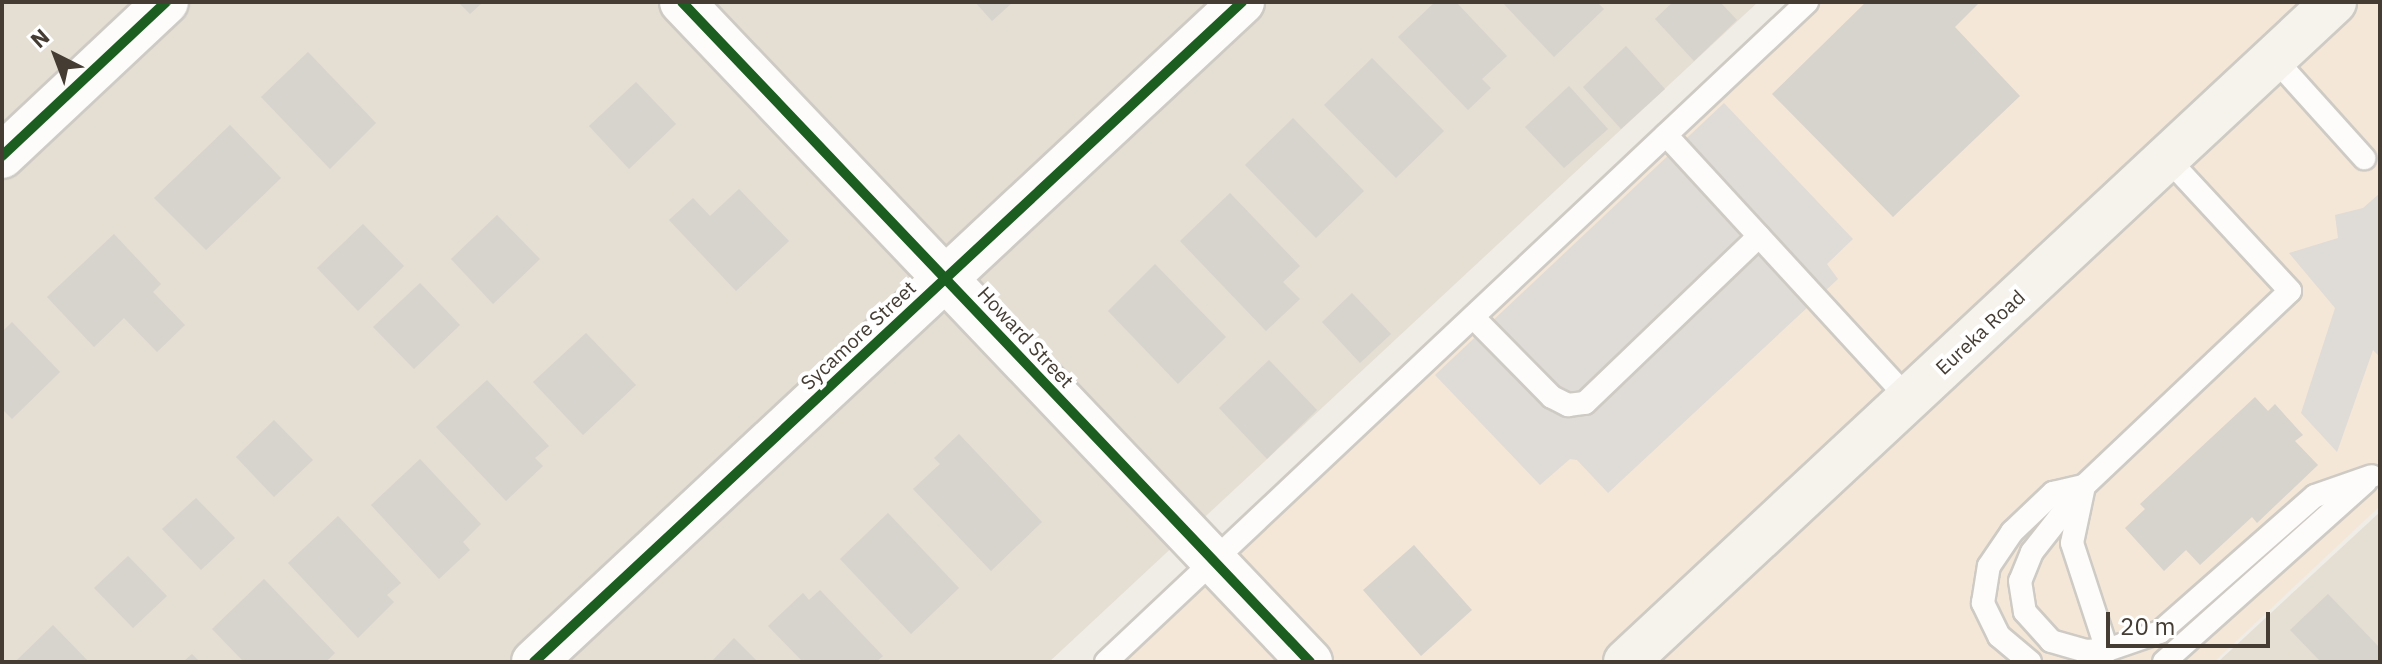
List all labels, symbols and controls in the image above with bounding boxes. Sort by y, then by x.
north arrow [16,16,96,96]
text: N [24,22,55,54]
street label: Sycamore Street [795,276,921,394]
street label: Howard Street [973,281,1079,393]
street label: Eureka Road [1930,285,2030,379]
scale bar [2110,596,2274,646]
text: 20 m [2120,610,2175,642]

